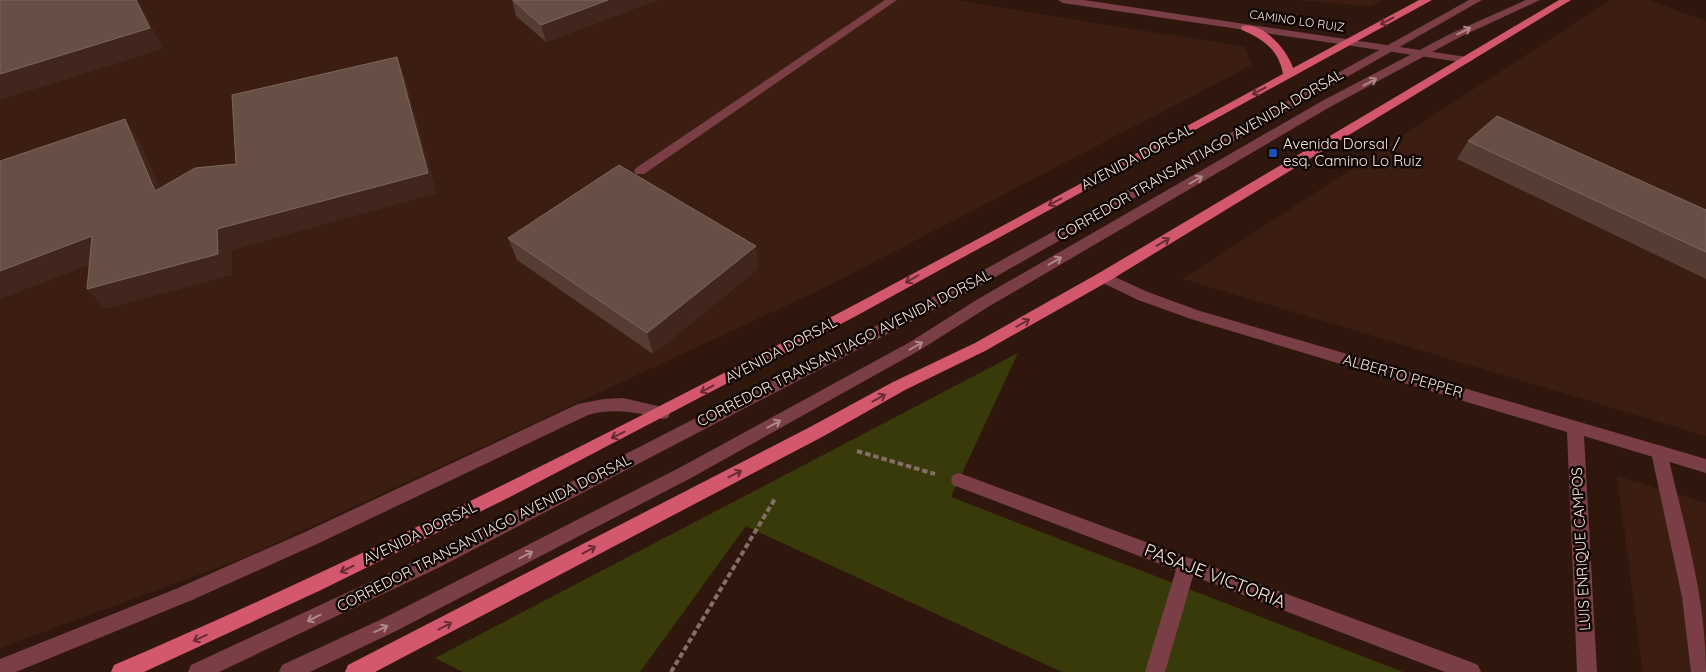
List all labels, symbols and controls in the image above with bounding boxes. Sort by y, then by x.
street label: CAMINO LO RUIZ [1249,6,1346,35]
one-way arrow [1380,16,1395,26]
one-way arrow [1457,26,1472,36]
street label: CORREDOR TRANSANTIAGO AVENIDA DORSAL [1053,65,1347,245]
one-way arrow [1362,77,1377,86]
one-way arrow [1253,87,1267,97]
street label: AVENIDA DORSAL [1078,120,1196,194]
place label: Avenida Dorsal / esq. Camino Lo Ruiz [1283,134,1422,170]
marker: Avenida Dorsal / esq. Camino Lo Ruiz [1267,147,1279,159]
one-way arrow [1188,174,1202,184]
one-way arrow [1047,197,1062,207]
one-way arrow [1156,236,1170,246]
one-way arrow [1048,256,1062,266]
street label: CORREDOR TRANSANTIAGO AVENIDA DORSAL [694,266,994,430]
one-way arrow [905,275,919,285]
street label: AVENIDA DORSAL [722,313,840,387]
one-way arrow [1015,318,1030,328]
one-way arrow [909,340,923,350]
street label: ALBERTO PEPPER [1341,349,1465,402]
one-way arrow [700,385,715,394]
one-way arrow [871,392,885,402]
one-way arrow [766,419,781,429]
one-way arrow [611,431,626,440]
street label: CORREDOR TRANSANTIAGO AVENIDA DORSAL [333,450,634,615]
street label: LUIS ENRIQUE CAMPOS [1567,467,1594,631]
one-way arrow [727,469,742,478]
street label: AVENIDA DORSAL [360,497,480,568]
street label: PASAJE VICTORIA [1141,538,1289,613]
one-way arrow [581,545,595,555]
one-way arrow [518,550,533,560]
one-way arrow [340,565,355,575]
one-way arrow [307,614,322,623]
one-way arrow [437,621,452,631]
one-way arrow [373,624,388,634]
one-way arrow [193,634,208,643]

